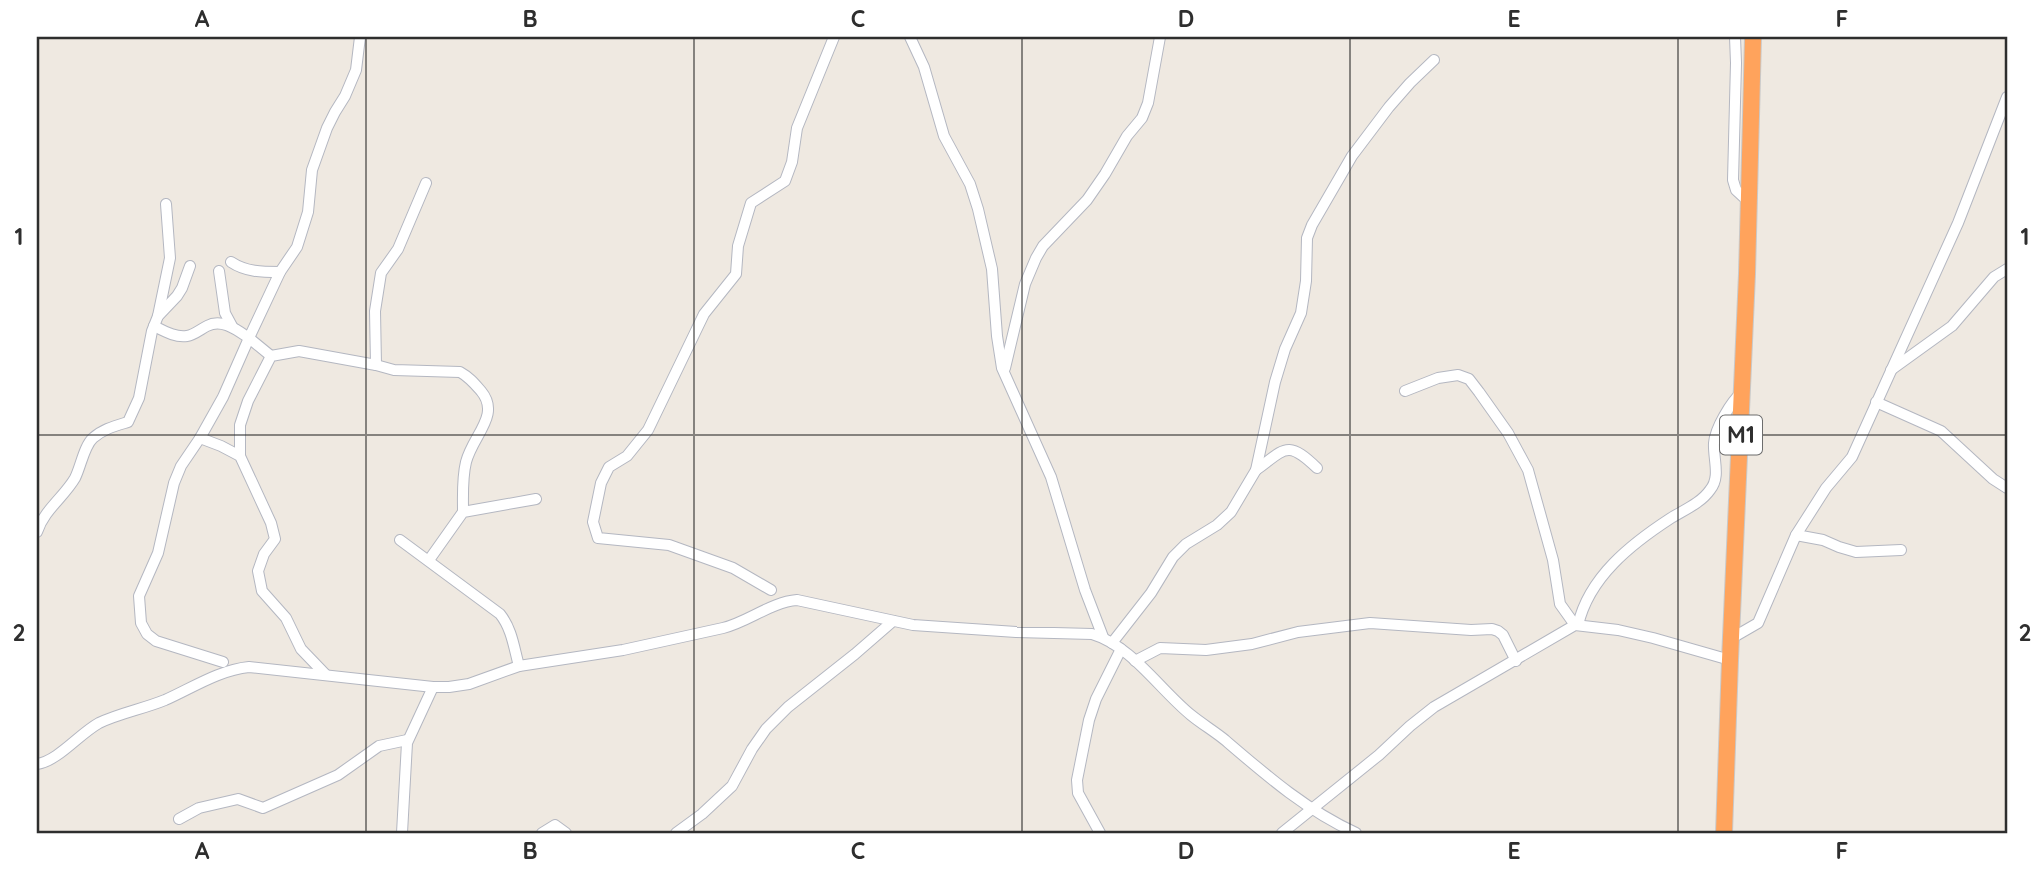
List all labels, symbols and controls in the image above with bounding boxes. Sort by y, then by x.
text: A [195,4,210,33]
text: B [522,4,538,33]
text: C [851,4,865,33]
text: D [1178,4,1194,33]
text: E [1507,4,1521,33]
text: F [1836,4,1848,33]
text: 1 [15,222,23,251]
text: 1 [2021,222,2029,251]
road number: M1 [1720,416,1762,454]
text: 2 [12,618,26,647]
text: 2 [2018,618,2032,647]
text: A [195,836,210,865]
text: B [522,836,538,865]
text: C [851,836,865,865]
text: D [1178,836,1194,865]
text: E [1507,836,1521,865]
text: F [1836,836,1848,865]

